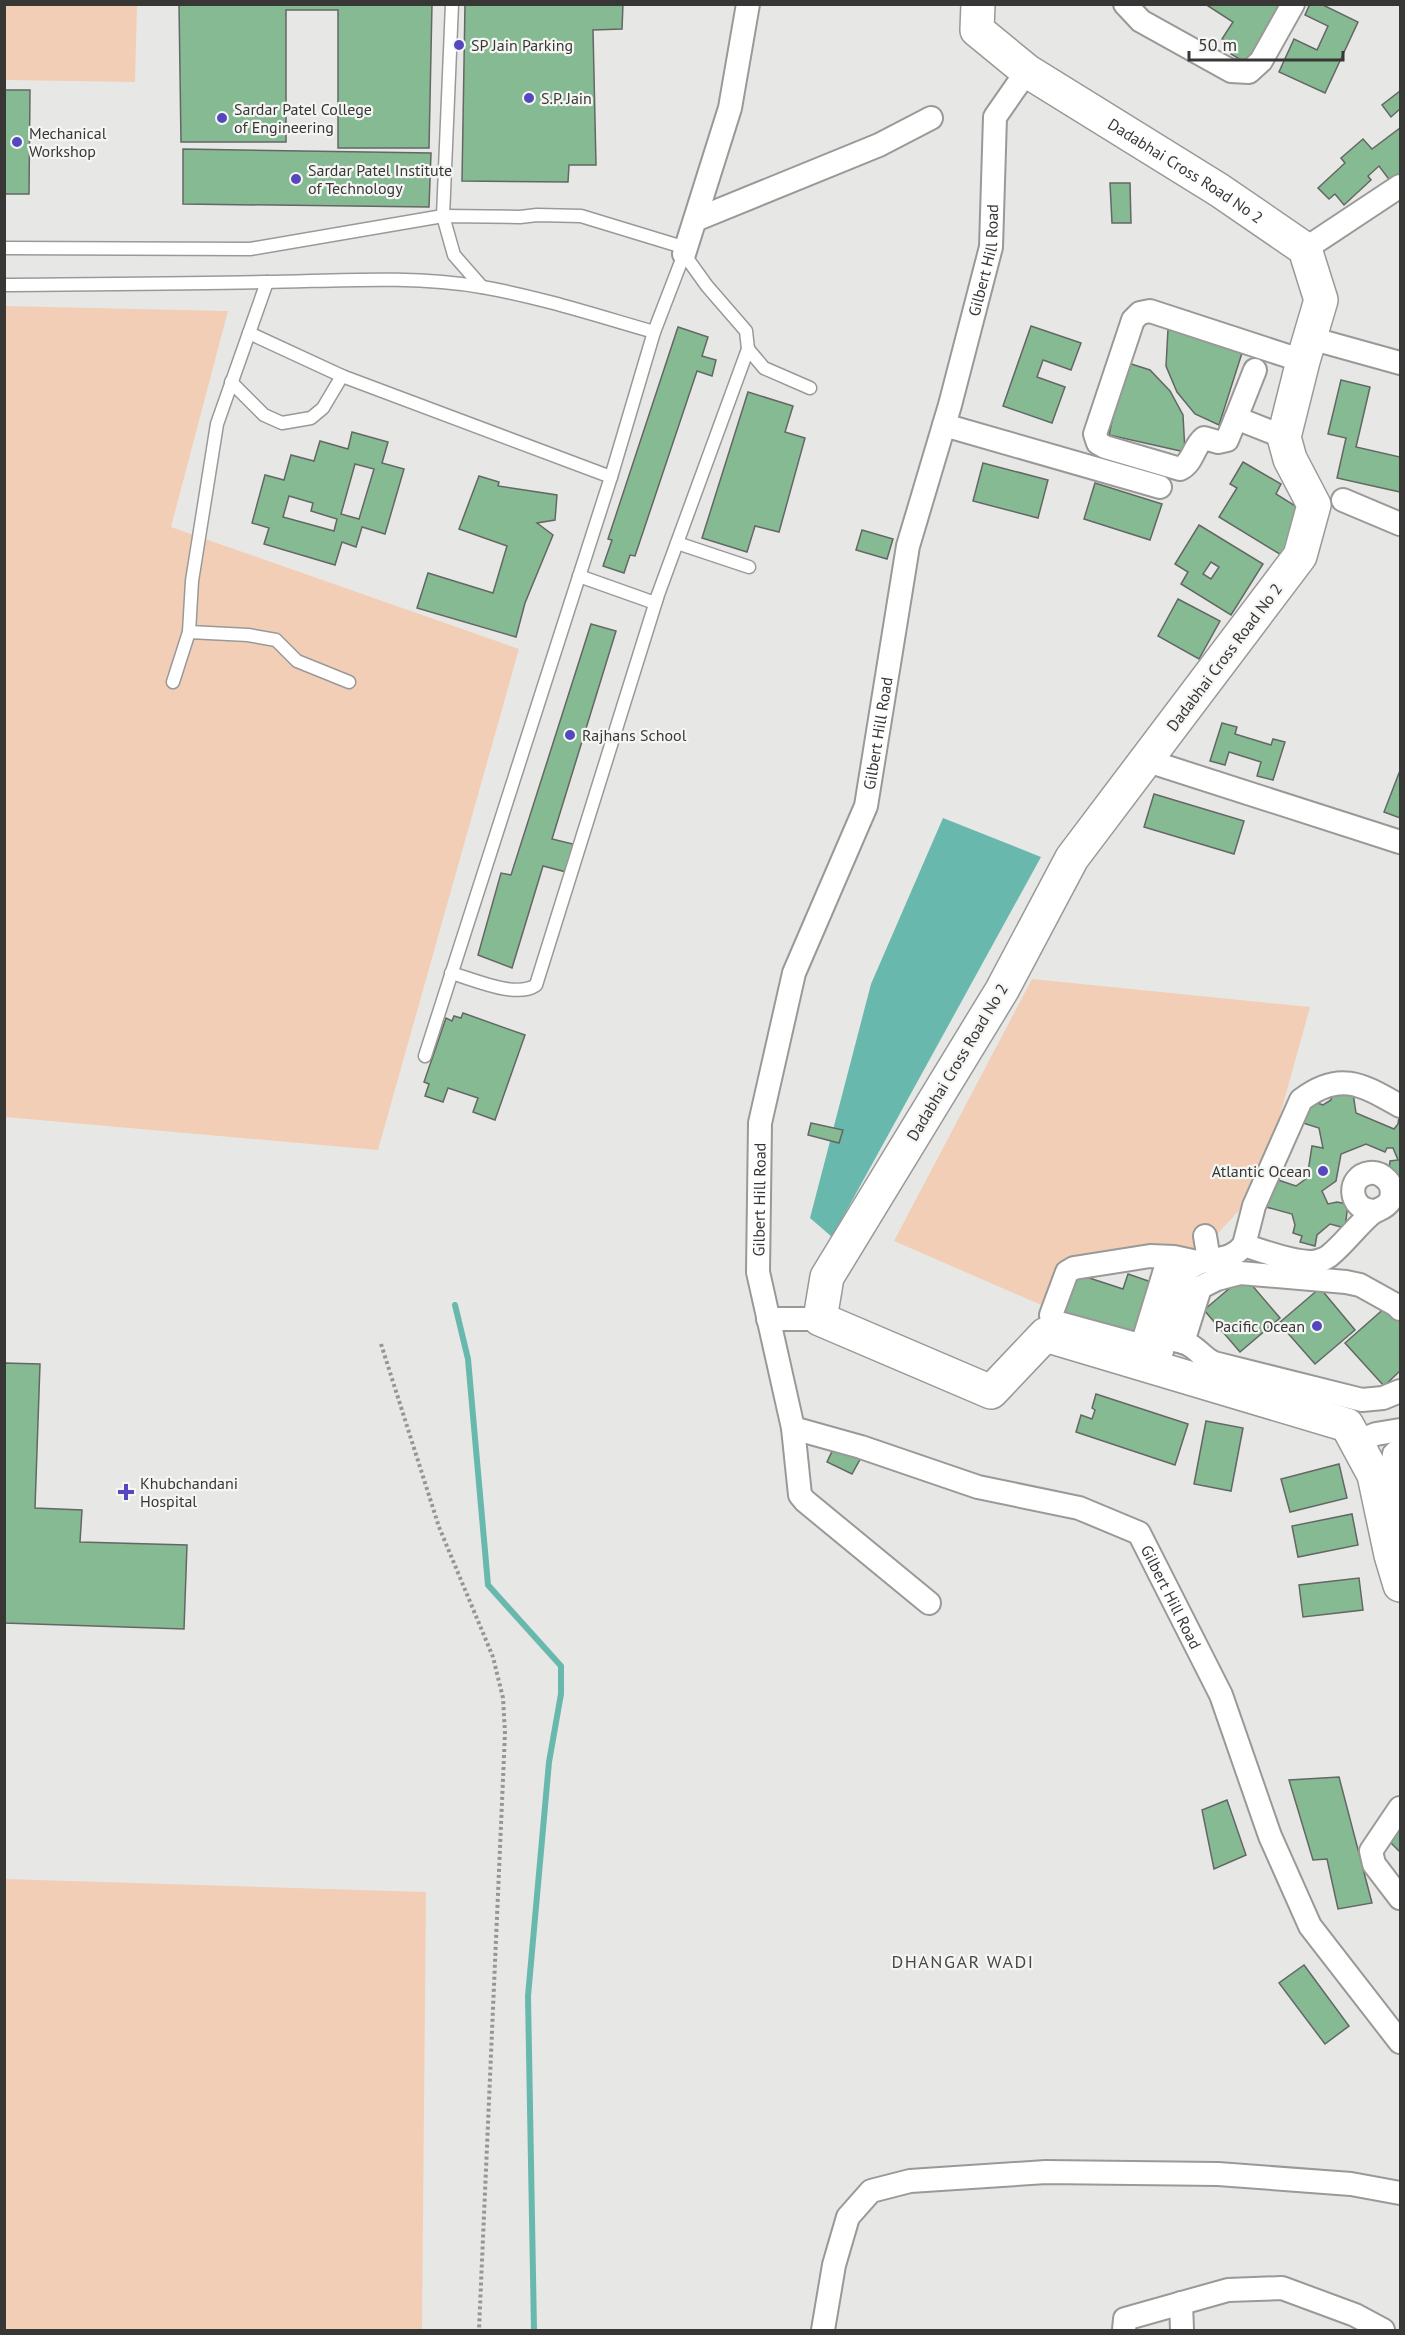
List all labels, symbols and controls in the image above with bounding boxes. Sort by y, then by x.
scale bar [1189,24,1344,62]
text: 50 m [1198,33,1237,56]
place label: SP Jain Parking [471,35,573,55]
marker: SP Jain Parking [452,38,466,52]
place label: S.P. Jain [541,88,592,108]
marker: S.P. Jain [522,91,536,105]
place label: Sardar Patel College of Engineering [234,99,372,137]
marker: Sardar Patel College of Engineering [215,111,229,125]
street label: Dadabhai Cross Road No 2 [1104,114,1267,227]
place label: Mechanical Workshop [29,123,107,161]
marker: Mechanical Workshop [10,135,24,149]
place label: Sardar Patel Institute of Technology [308,160,452,198]
marker: Sardar Patel Institute of Technology [289,172,303,186]
street label: Gilbert Hill Road [964,204,1002,318]
street label: Dadabhai Cross Road No 2 [1162,579,1286,735]
street label: Gilbert Hill Road [859,675,897,791]
place label: Rajhans School [582,725,687,745]
marker: Rajhans School [563,728,577,742]
street label: Dadabhai Cross Road No 2 [902,980,1012,1144]
street label: Gilbert Hill Road [748,1143,770,1257]
place label: Atlantic Ocean [1212,1161,1311,1181]
marker: Atlantic Ocean [1316,1164,1330,1178]
place label: Pacific Ocean [1215,1316,1305,1336]
marker: Pacific Ocean [1310,1319,1324,1333]
place label: Khubchandani Hospital [140,1473,238,1511]
marker: Khubchandani Hospital [117,1483,135,1501]
street label: Gilbert Hill Road [1137,1542,1206,1652]
district label: DHANGAR WADI [891,1950,1035,1973]

